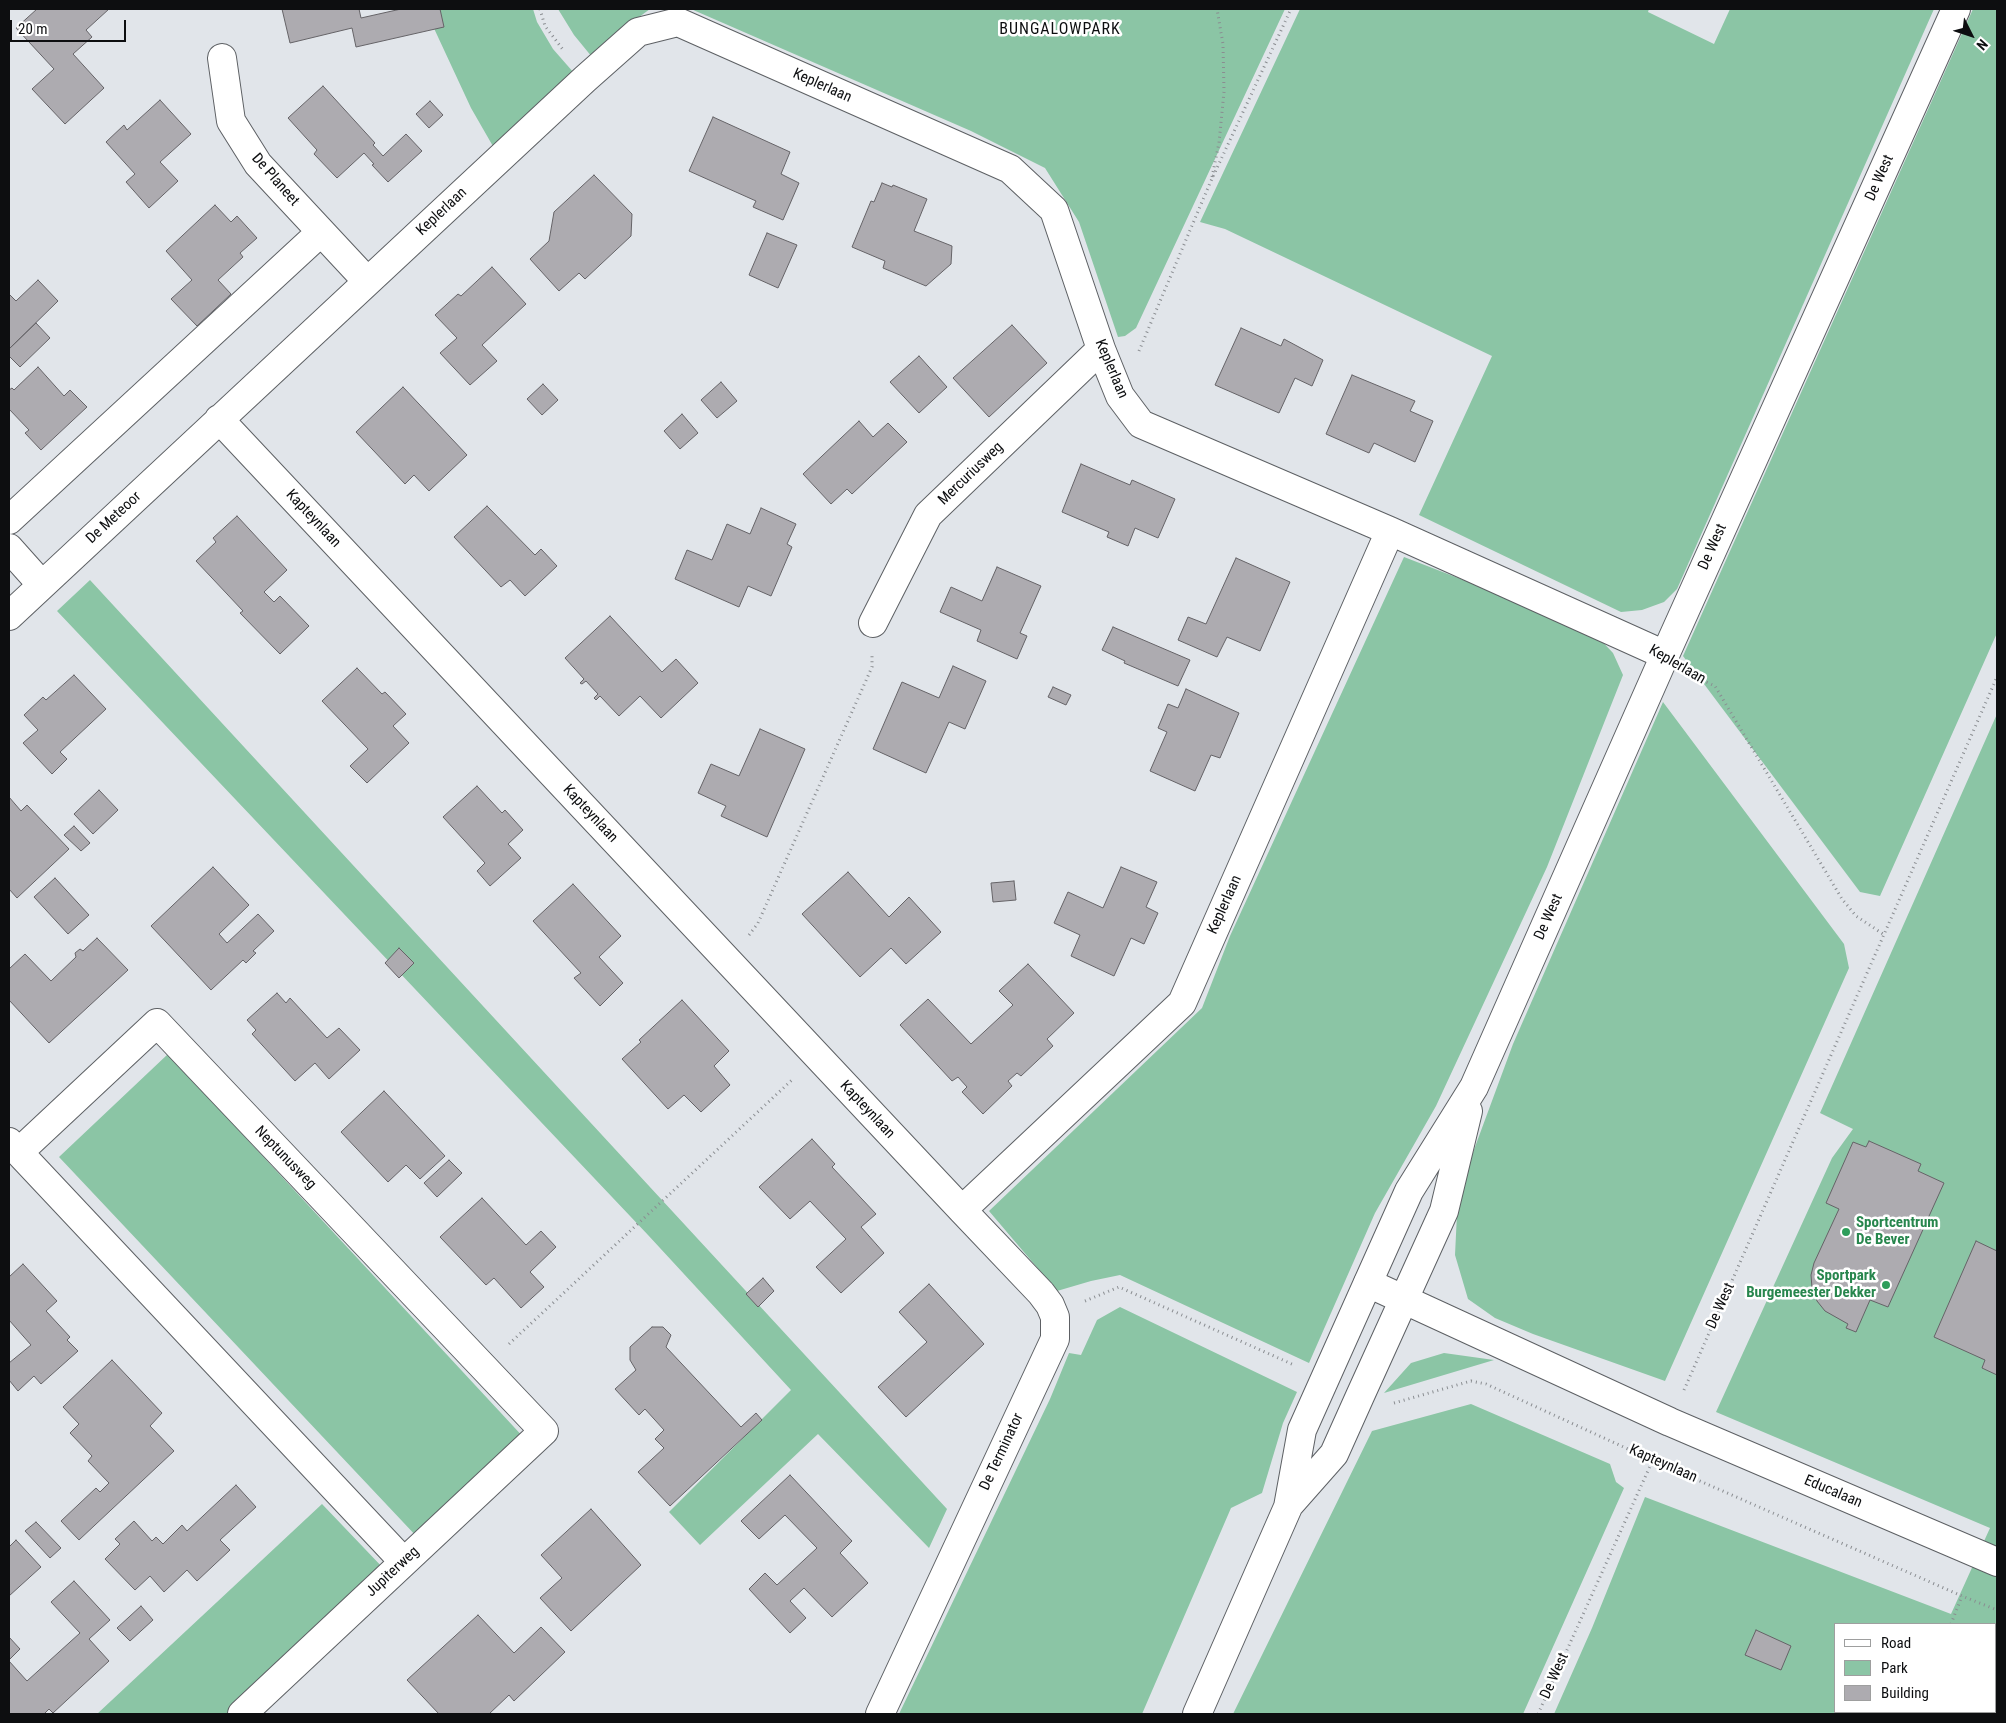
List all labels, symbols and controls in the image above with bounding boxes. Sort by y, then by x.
scale bar [12,10,129,42]
north arrow [1946,10,1996,60]
text: 20 m [18,20,48,38]
district label: BUNGALOWPARK [998,20,1122,40]
text: N [1973,36,1991,53]
street label: Keplerlaan [790,65,854,107]
street label: De Planeet [247,150,303,210]
street label: De West [1862,152,1898,204]
street label: Keplerlaan [413,184,471,240]
street label: Keplerlaan [1090,337,1132,401]
street label: Mercuriusweg [935,439,1007,509]
street label: Kapteynlaan [282,486,344,552]
street label: De Meteoor [83,488,145,548]
street label: De West [1695,521,1731,573]
street label: Keplerlaan [1645,642,1709,688]
street label: Kapteynlaan [559,781,621,847]
street label: Keplerlaan [1204,873,1246,937]
street label: De West [1531,891,1567,943]
street label: Kapteynlaan [836,1077,898,1143]
street label: Neptunusweg [250,1123,320,1193]
place label: Sportcentrum De Bever [1856,1214,1938,1249]
marker: Sportcentrum De Bever [1840,1226,1852,1238]
place label: Sportpark Burgemeester Dekker [1746,1267,1876,1302]
marker: Sportpark Burgemeester Dekker [1880,1279,1892,1291]
street label: De West [1703,1280,1739,1332]
street label: De Terminator [976,1410,1028,1494]
street label: Kapteynlaan [1626,1441,1700,1487]
street label: Educalaan [1801,1472,1865,1512]
street label: Jupiterweg [363,1543,423,1601]
legend [1834,1623,1996,1713]
text: Road [1881,1634,1911,1652]
street label: De West [1537,1650,1573,1702]
text: Park [1881,1659,1908,1677]
text: Building [1881,1684,1929,1702]

